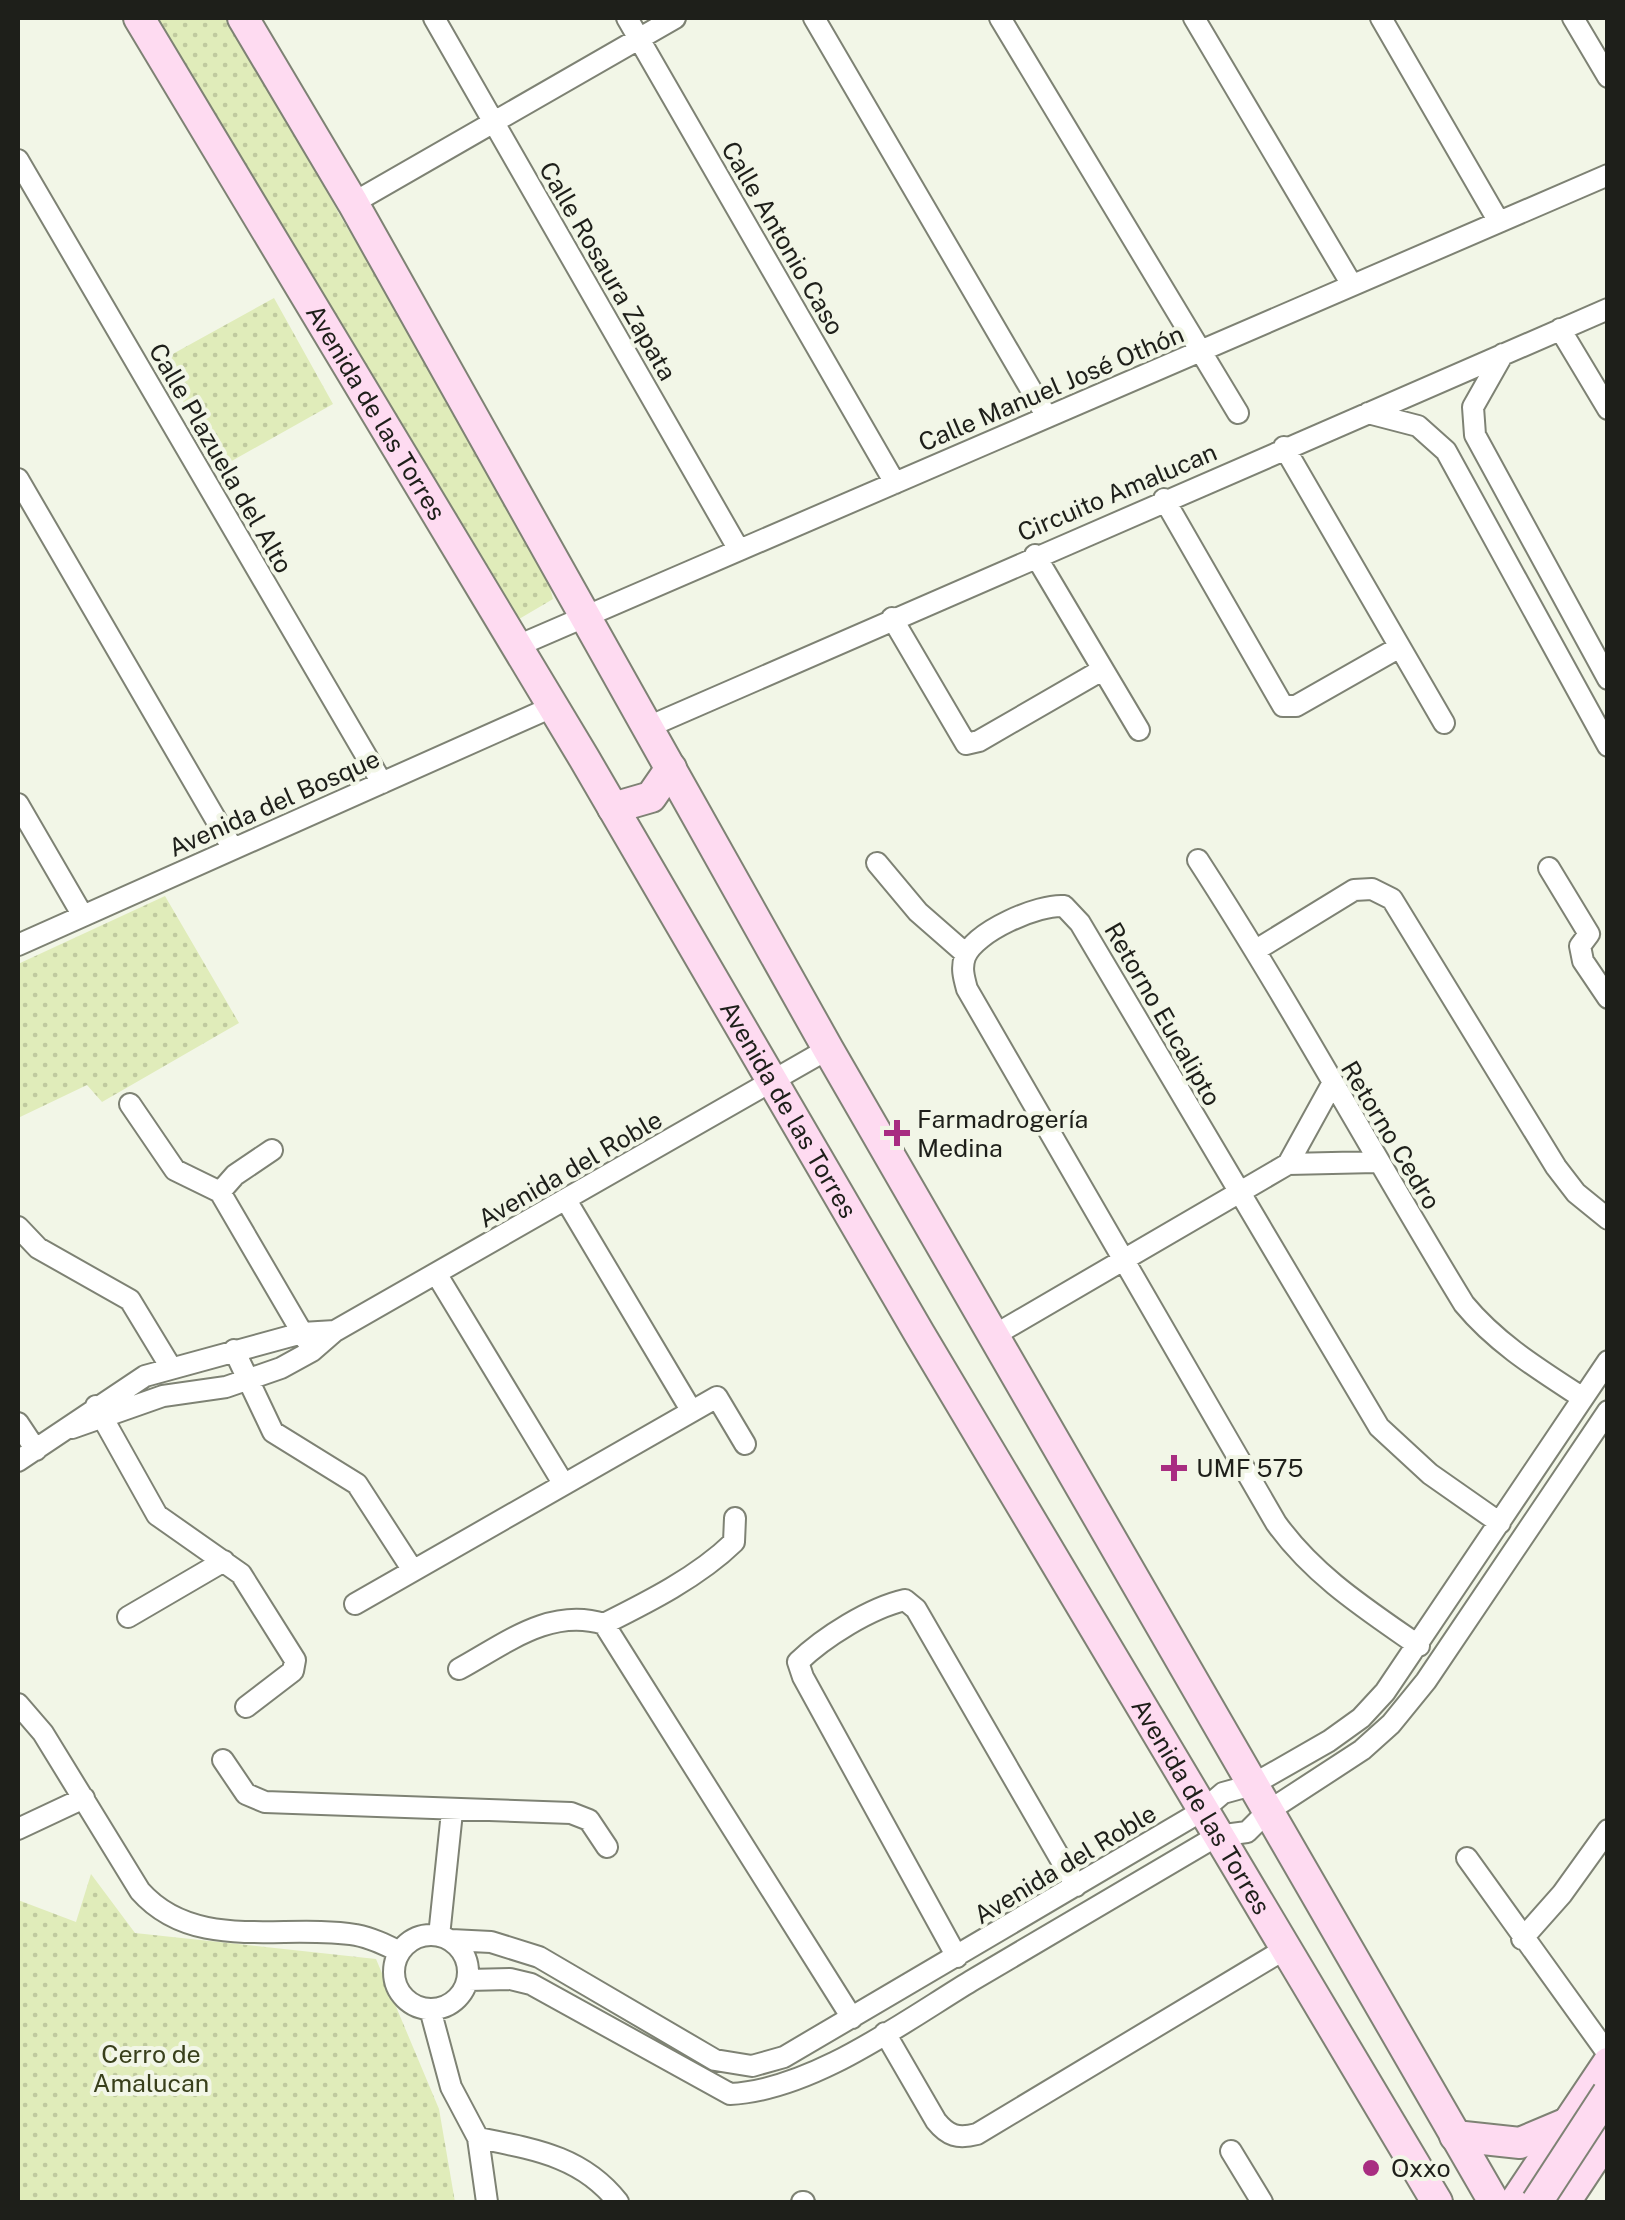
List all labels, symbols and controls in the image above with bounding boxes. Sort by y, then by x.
street label: Calle Antonio Caso [715,136,851,340]
street label: Calle Rosaura Zapata [533,156,683,386]
street label: Avenida de las Torres [300,299,452,525]
street label: Calle Manuel José Othón [914,318,1188,458]
street label: Calle Plazuela del Alto [143,338,299,578]
street label: Circuito Amalucan [1013,436,1221,548]
street label: Avenida del Bosque [164,743,384,863]
street label: Retorno Eucalipto [1098,917,1228,1111]
street label: Avenida de las Torres [714,995,864,1223]
street label: Retorno Cedro [1335,1055,1447,1215]
street label: Avenida del Roble [473,1104,667,1234]
place label: Farmadrogería Medina [917,1104,1088,1163]
marker: Farmadrogería Medina [886,1122,908,1144]
place label: UMF 575 [1196,1453,1304,1483]
marker: UMF 575 [1161,1455,1187,1481]
street label: Avenida de las Torres [1125,1693,1277,1920]
street label: Avenida del Roble [968,1798,1162,1930]
park label: Cerro de Amalucan [93,2039,209,2098]
place label: Oxxo [1391,2153,1451,2183]
marker: Oxxo [1360,2157,1382,2179]

